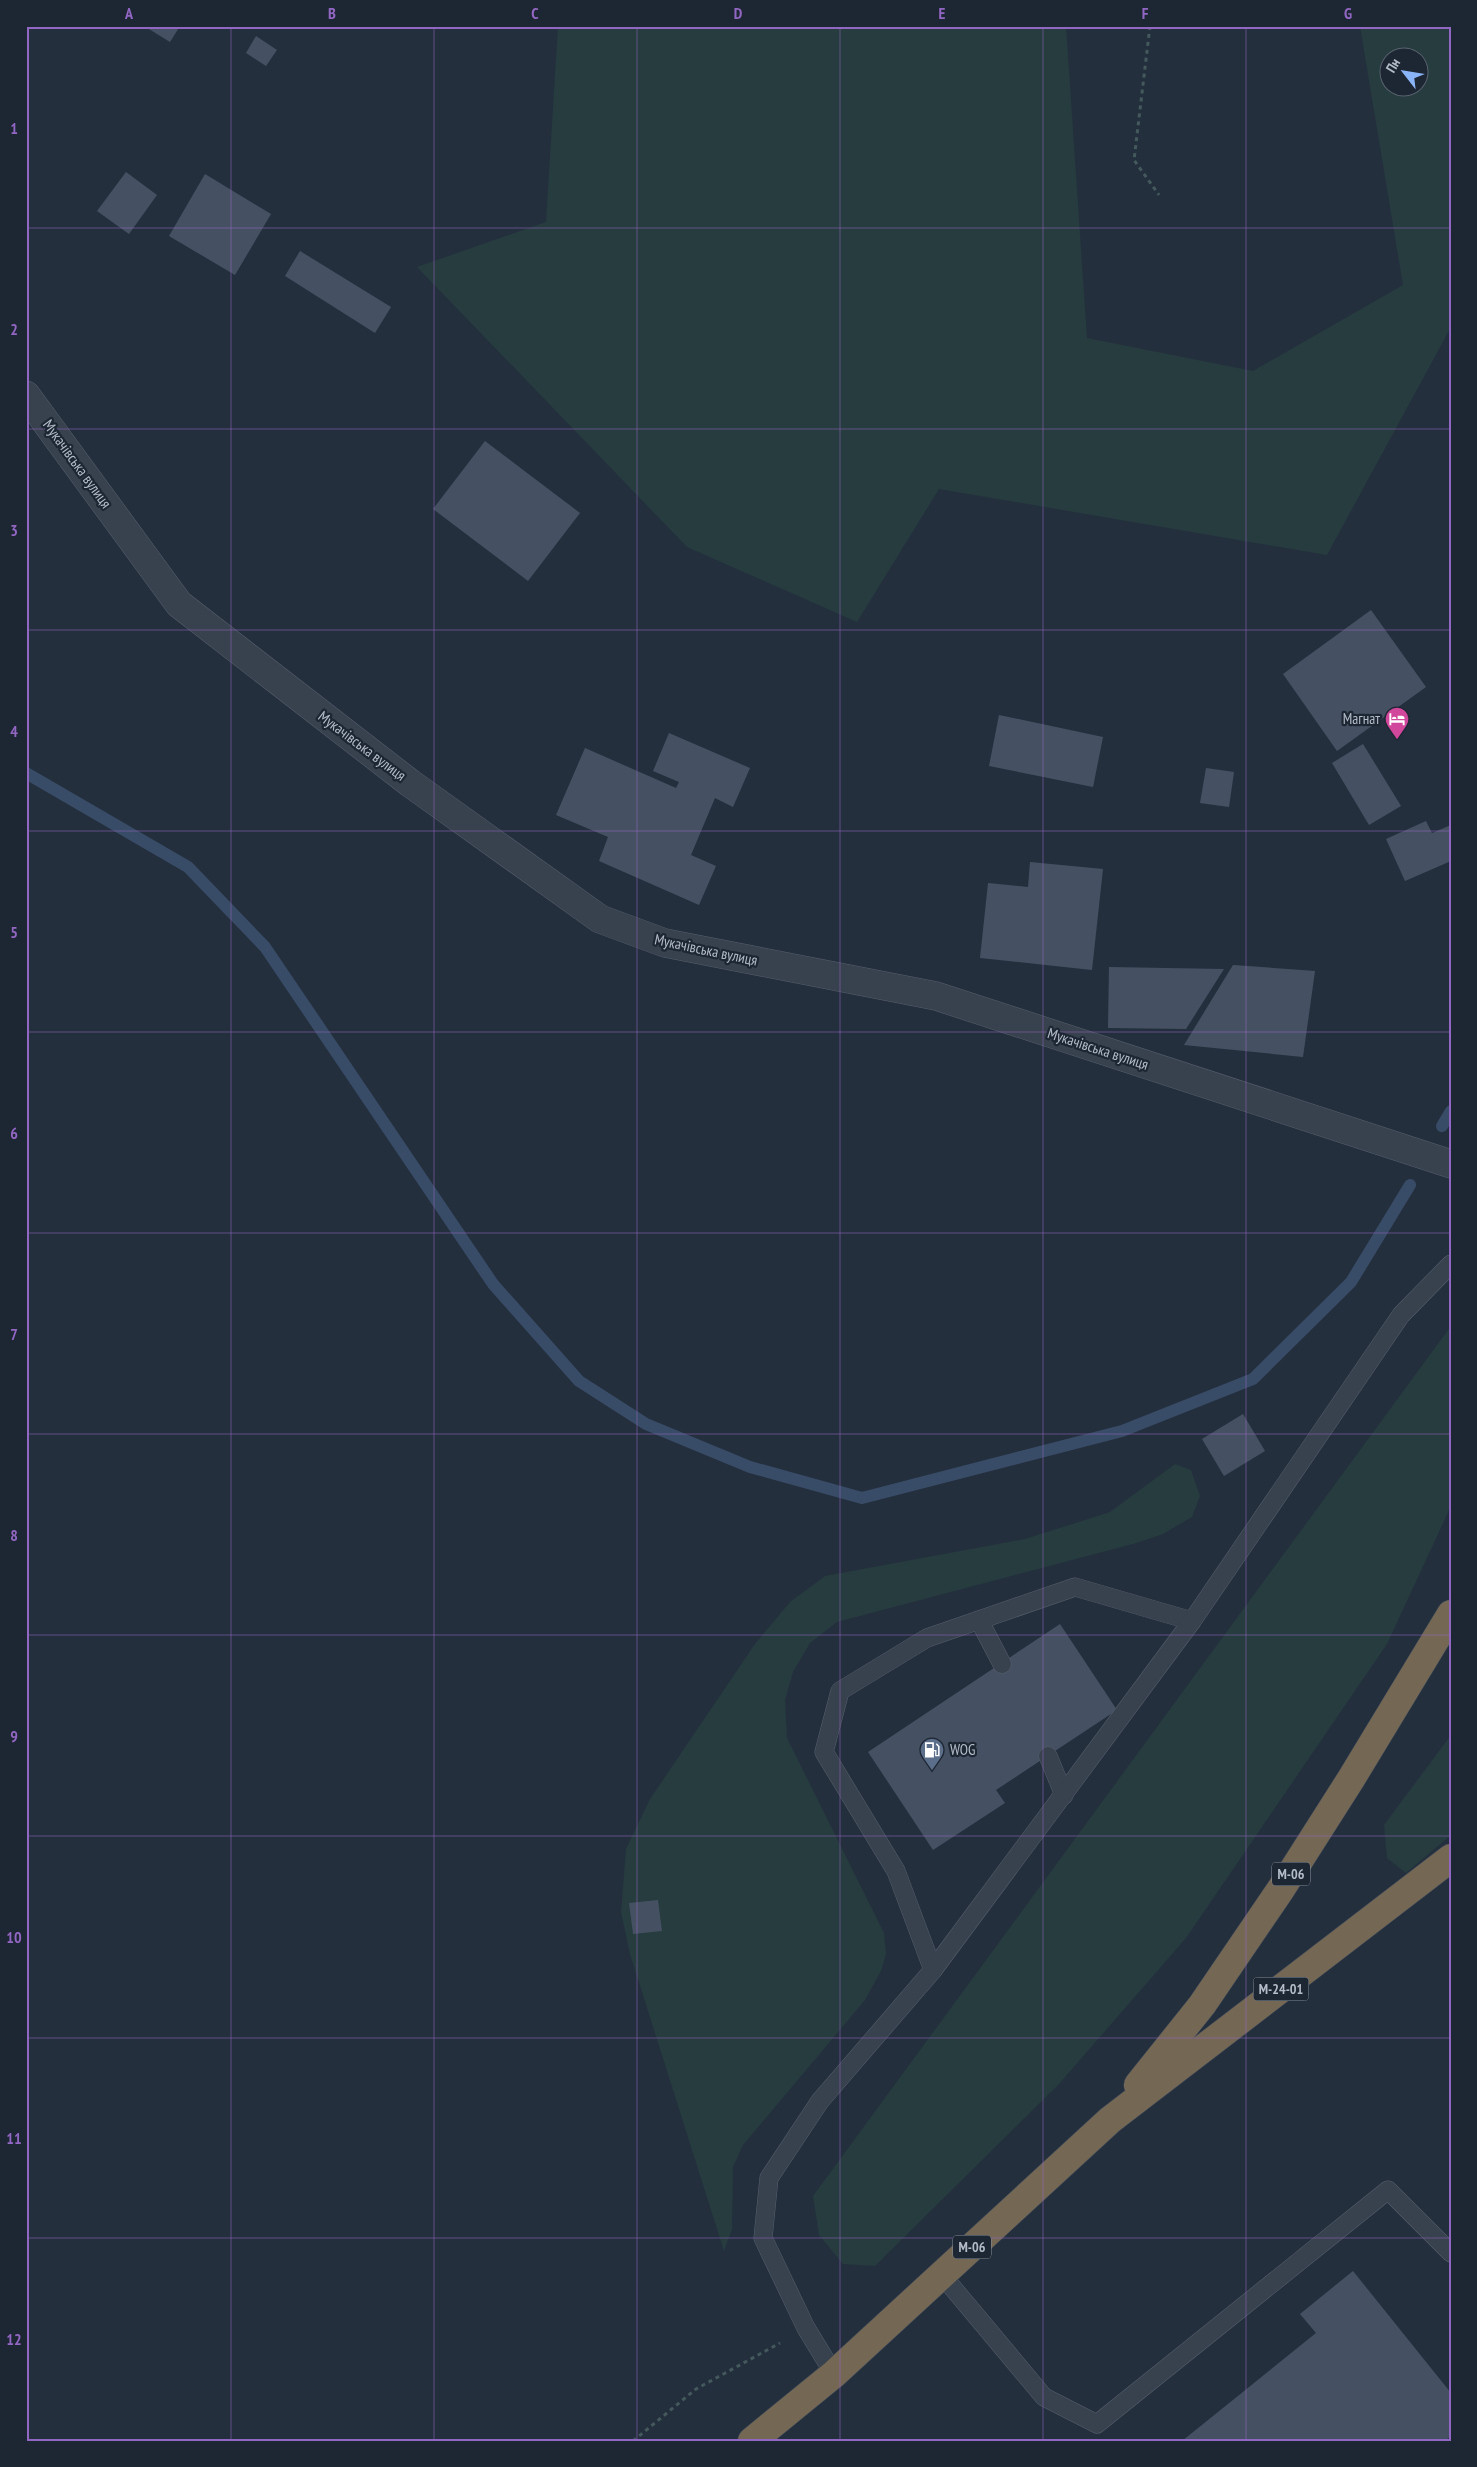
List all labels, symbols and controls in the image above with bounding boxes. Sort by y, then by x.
text: A [124,3,134,23]
text: B [328,3,336,23]
text: C [531,3,539,23]
text: D [734,3,743,23]
text: E [939,3,946,23]
text: F [1142,3,1149,23]
text: G [1344,3,1352,23]
north arrow [1380,48,1430,98]
text: Пн [1382,55,1404,76]
text: 1 [10,118,18,138]
text: 2 [10,319,18,339]
street label: Мукачівська вулиця [39,416,116,512]
text: 3 [10,520,18,540]
street label: Мукачівська вулиця [315,706,410,785]
hotel icon: Магнат [1384,706,1410,740]
place label: Магнат [1343,709,1380,728]
text: 4 [10,721,18,741]
text: 5 [10,922,18,942]
street label: Мукачівська вулиця [653,929,760,970]
street label: Мукачівська вулиця [1045,1023,1151,1074]
text: 6 [10,1123,18,1143]
text: 7 [10,1324,18,1344]
text: 8 [10,1525,18,1545]
text: 9 [10,1726,18,1746]
fuel station icon: WOG [919,1737,945,1771]
place label: WOG [950,1740,975,1759]
road number: М-06 [1272,1862,1310,1886]
text: 10 [6,1927,22,1947]
road number: М-24-01 [1254,1978,1308,2000]
text: 11 [6,2128,22,2148]
road number: М-06 [953,2236,991,2258]
text: 12 [6,2329,22,2349]

